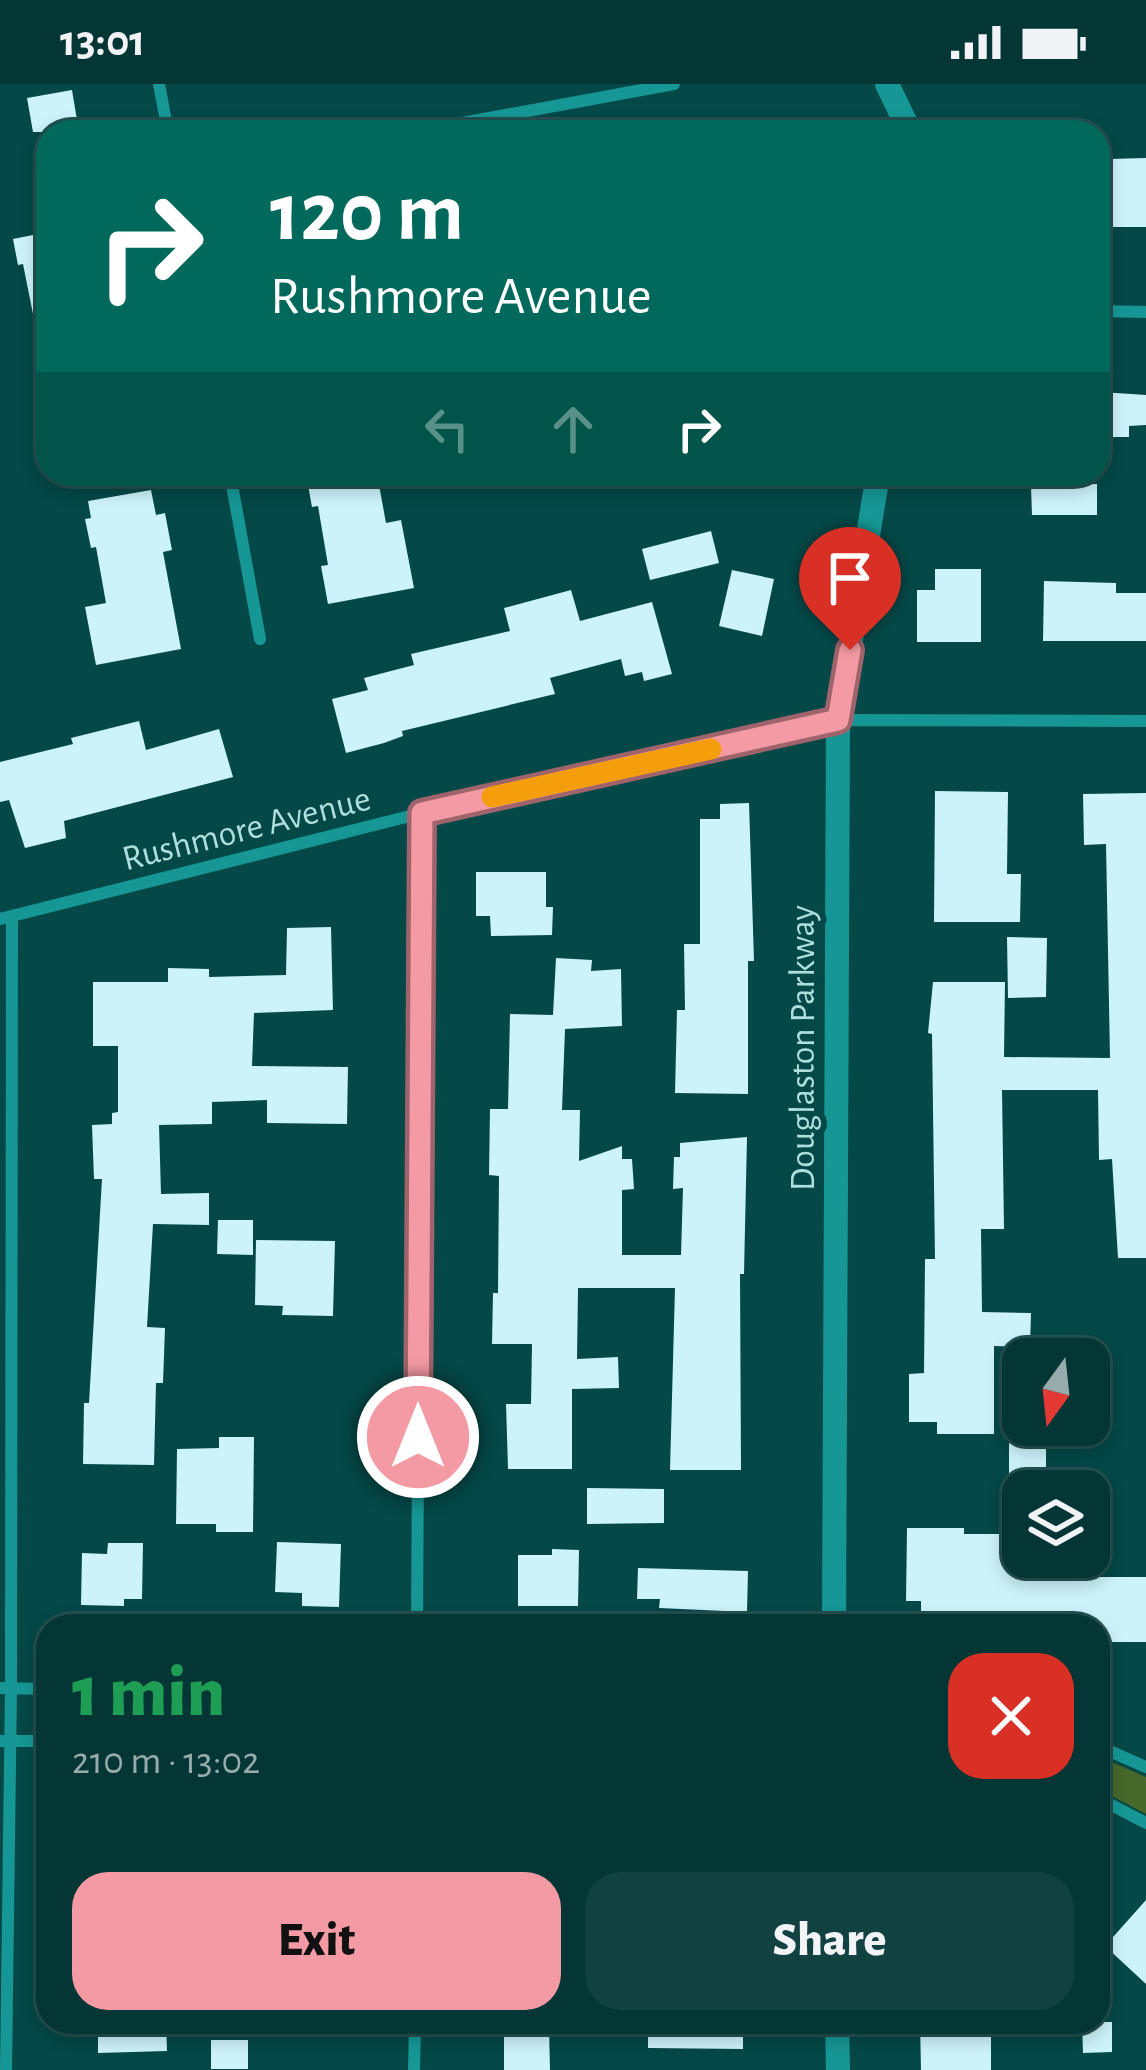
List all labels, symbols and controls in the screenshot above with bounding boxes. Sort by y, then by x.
text: 13:01 [60,19,146,64]
icon: right [72,168,228,324]
text: 120 m [270,172,464,256]
text: Rushmore Avenue [270,270,652,324]
icon: left [414,396,480,462]
icon: ahead [540,396,606,462]
icon: right [666,396,732,462]
pin [799,527,901,650]
icon: arrive [817,545,883,611]
street label: Rushmore Avenue [119,781,374,877]
street label: Douglaston Parkway [785,905,821,1191]
north arrow [1002,1338,1110,1446]
map controls [1002,1338,1110,1578]
position arrow [355,1374,481,1500]
button: layers [1002,1470,1110,1578]
button: close [948,1653,1074,1779]
text: 1 min [72,1657,225,1729]
text: 210 m · 13:02 [72,1742,260,1781]
button: Exit [72,1872,561,2010]
button: Share [585,1872,1074,2010]

